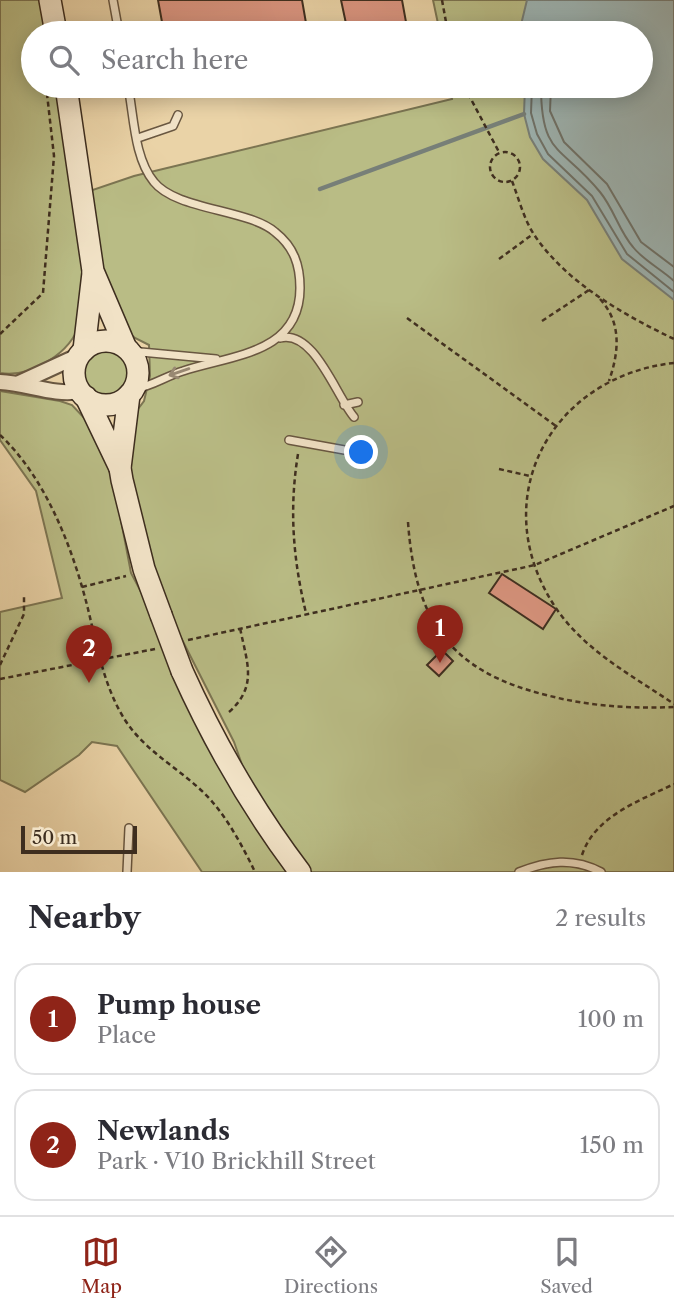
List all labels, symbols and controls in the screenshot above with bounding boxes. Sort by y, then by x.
search box [21,21,653,98]
icon: search [45,41,83,79]
text: Search here [101,44,248,76]
one-way arrow [169,367,191,379]
your location [344,435,378,469]
pin: 1 [417,605,463,663]
pin: 2 [66,625,112,683]
scale bar [21,823,136,855]
text: 50 m [32,826,77,849]
text: Nearby [28,899,141,936]
text: 2 results [555,904,646,932]
text: Pump house [97,989,261,1021]
text: 1 [48,1005,58,1033]
text: 100 m [578,1005,644,1033]
text: Place [97,1021,156,1049]
text: Newlands [97,1115,230,1147]
text: 2 [46,1131,60,1159]
text: 150 m [580,1131,644,1159]
text: Park · V10 Brickhill Street [97,1147,376,1175]
tab: Map [81,1233,122,1298]
tab: Directions [284,1233,378,1298]
tab: Saved [540,1233,593,1298]

